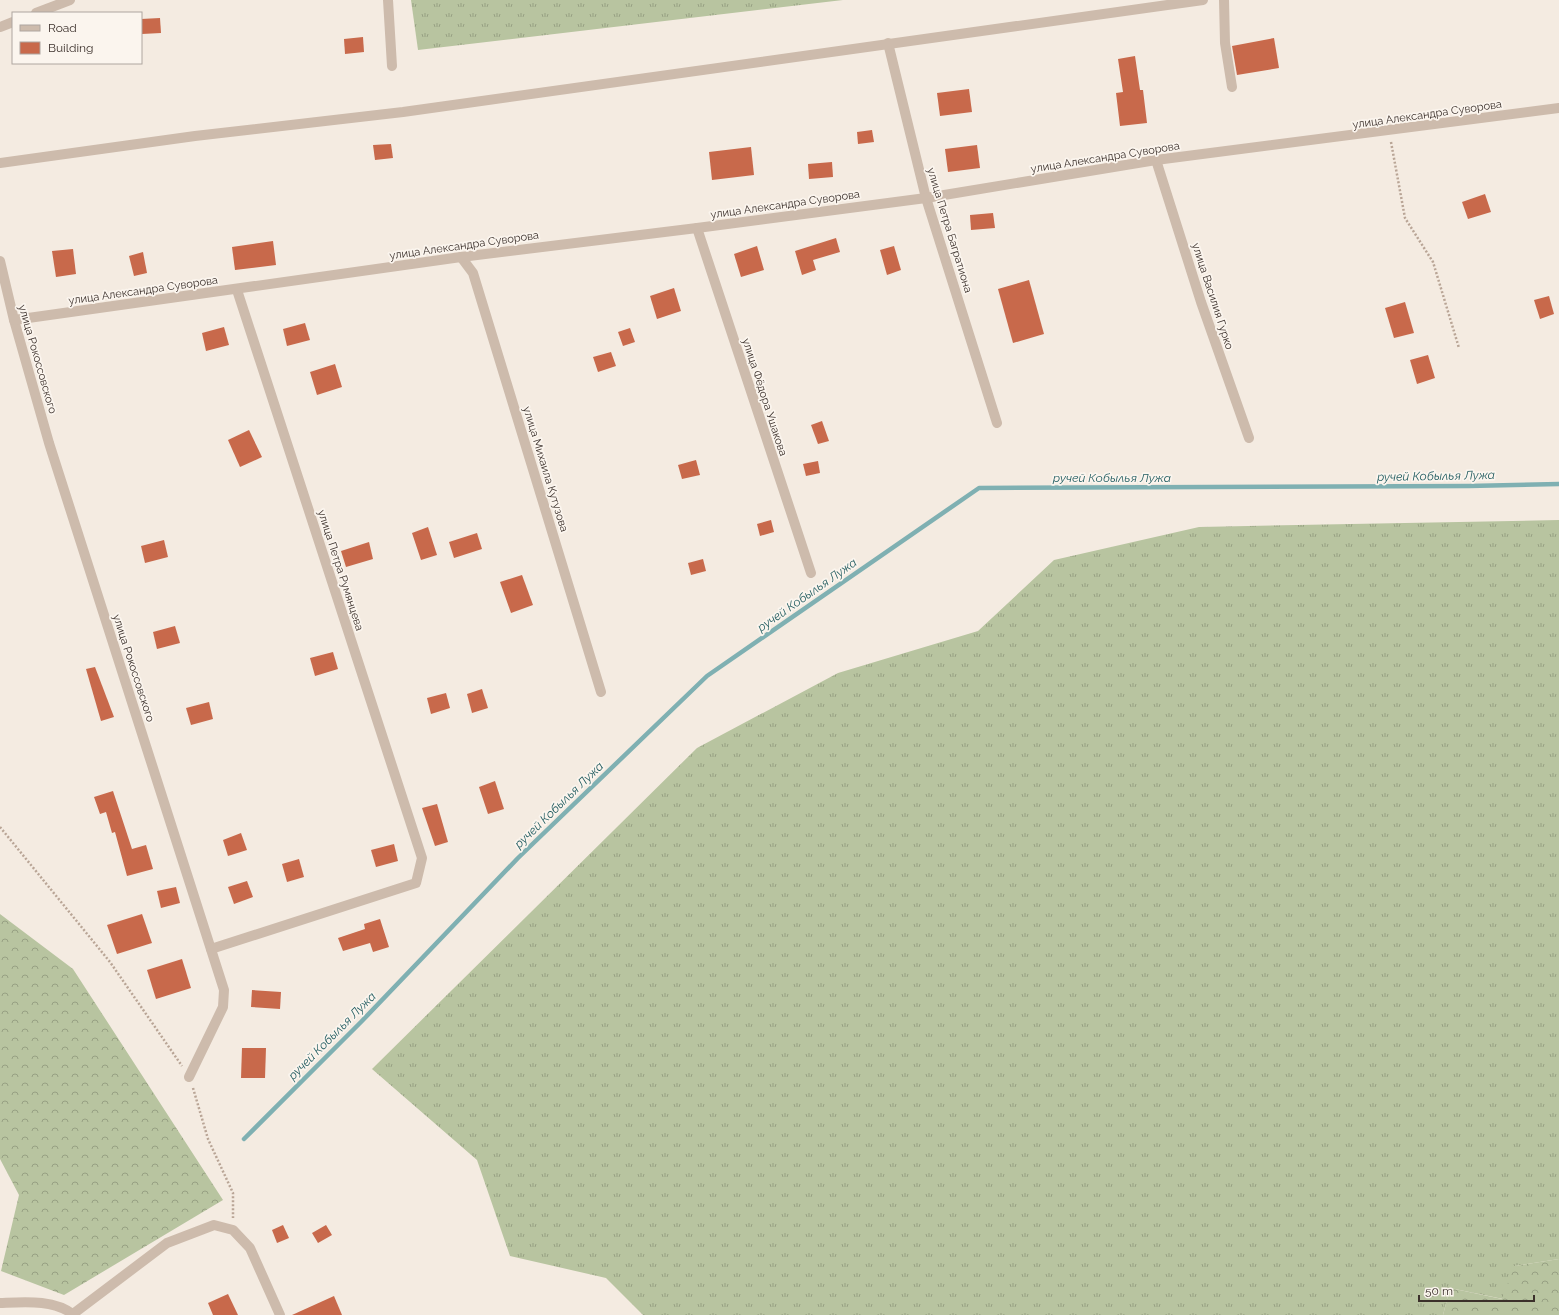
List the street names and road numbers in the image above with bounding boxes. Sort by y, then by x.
street label: улица Александра Суворова [1352,98,1503,131]
street label: улица Александра Суворова [1030,139,1181,176]
street label: улица Петра Багратиона [924,166,975,294]
street label: улица Александра Суворова [710,188,861,221]
street label: улица Александра Суворова [389,229,540,262]
street label: улица Василия Гурко [1189,241,1236,352]
street label: улица Александра Суворова [68,274,219,307]
street label: улица Рокоссовского [16,303,59,416]
street label: улица Фёдора Ушакова [739,337,790,458]
street label: улица Михаила Кутузова [520,405,571,533]
street label: улица Петра Румянцева [315,508,366,632]
street label: улица Рокоссовского [110,613,157,724]

